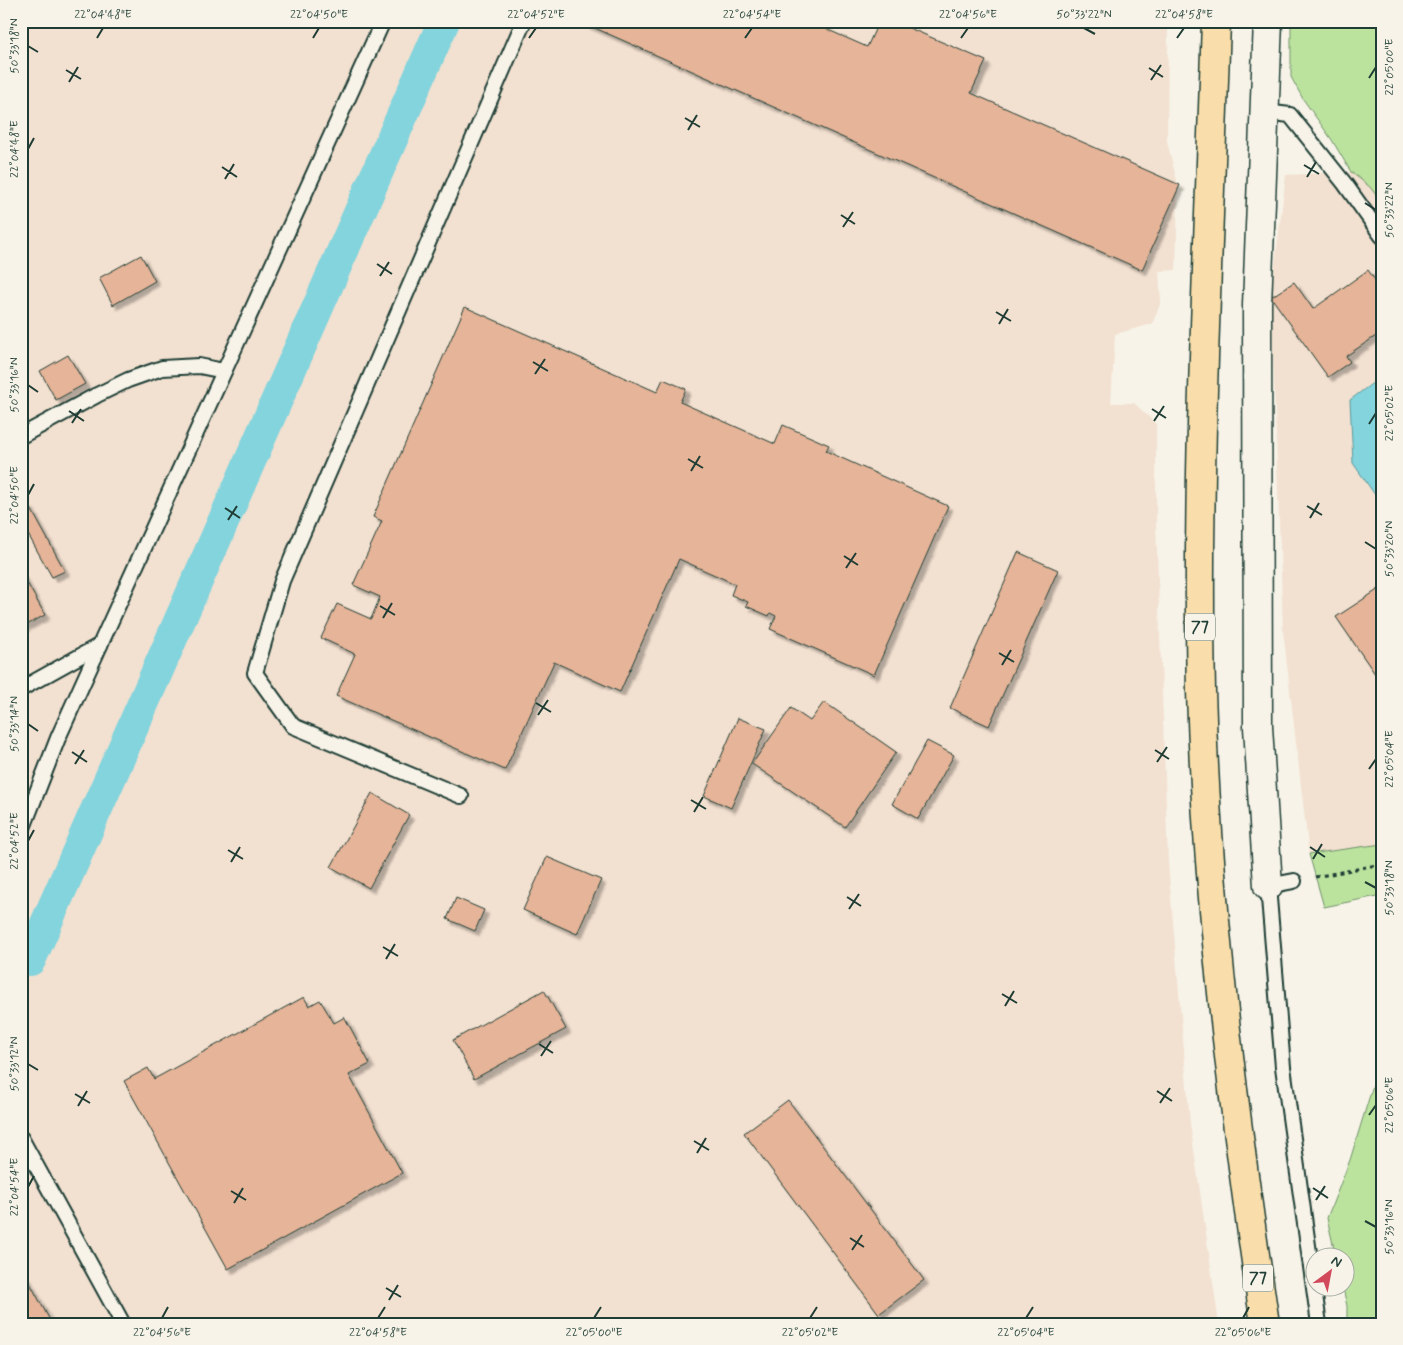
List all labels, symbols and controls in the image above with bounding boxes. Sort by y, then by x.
text: 22°04'48"E [74,7,132,23]
text: 22°04'50"E [290,7,348,23]
text: 22°04'52"E [507,7,565,23]
text: 22°04'54"E [723,7,781,23]
text: 22°04'56"E [939,7,997,23]
text: 50°33'22"N [1056,7,1112,23]
text: 22°04'58"E [1155,7,1213,23]
text: 50°33'18"N [7,18,23,74]
text: 22°05'00"E [1382,39,1398,95]
text: 22°04'48"E [7,120,23,178]
text: 50°33'22"N [1382,182,1398,238]
text: 50°33'16"N [7,357,23,413]
text: 22°05'02"E [1382,385,1398,441]
text: 22°04'50"E [7,466,23,524]
text: 50°33'20"N [1382,521,1398,577]
road number: 77 [1185,614,1215,640]
text: 50°33'14"N [7,696,23,752]
text: 22°05'04"E [1382,730,1398,788]
text: 22°04'52"E [7,812,23,870]
text: 50°33'18"N [1382,860,1398,916]
text: 50°33'12"N [7,1036,23,1092]
text: 22°05'06"E [1382,1077,1398,1133]
text: 22°04'54"E [7,1158,23,1216]
text: 50°33'16"N [1382,1199,1398,1255]
north arrow [1306,1248,1356,1298]
text: N [1328,1252,1345,1272]
road number: 77 [1243,1264,1273,1292]
text: 22°04'56"E [133,1325,191,1341]
text: 22°04'58"E [349,1325,407,1341]
text: 22°05'00"E [566,1325,622,1341]
text: 22°05'02"E [782,1325,838,1341]
text: 22°05'04"E [997,1325,1055,1341]
text: 22°05'06"E [1215,1325,1271,1341]

